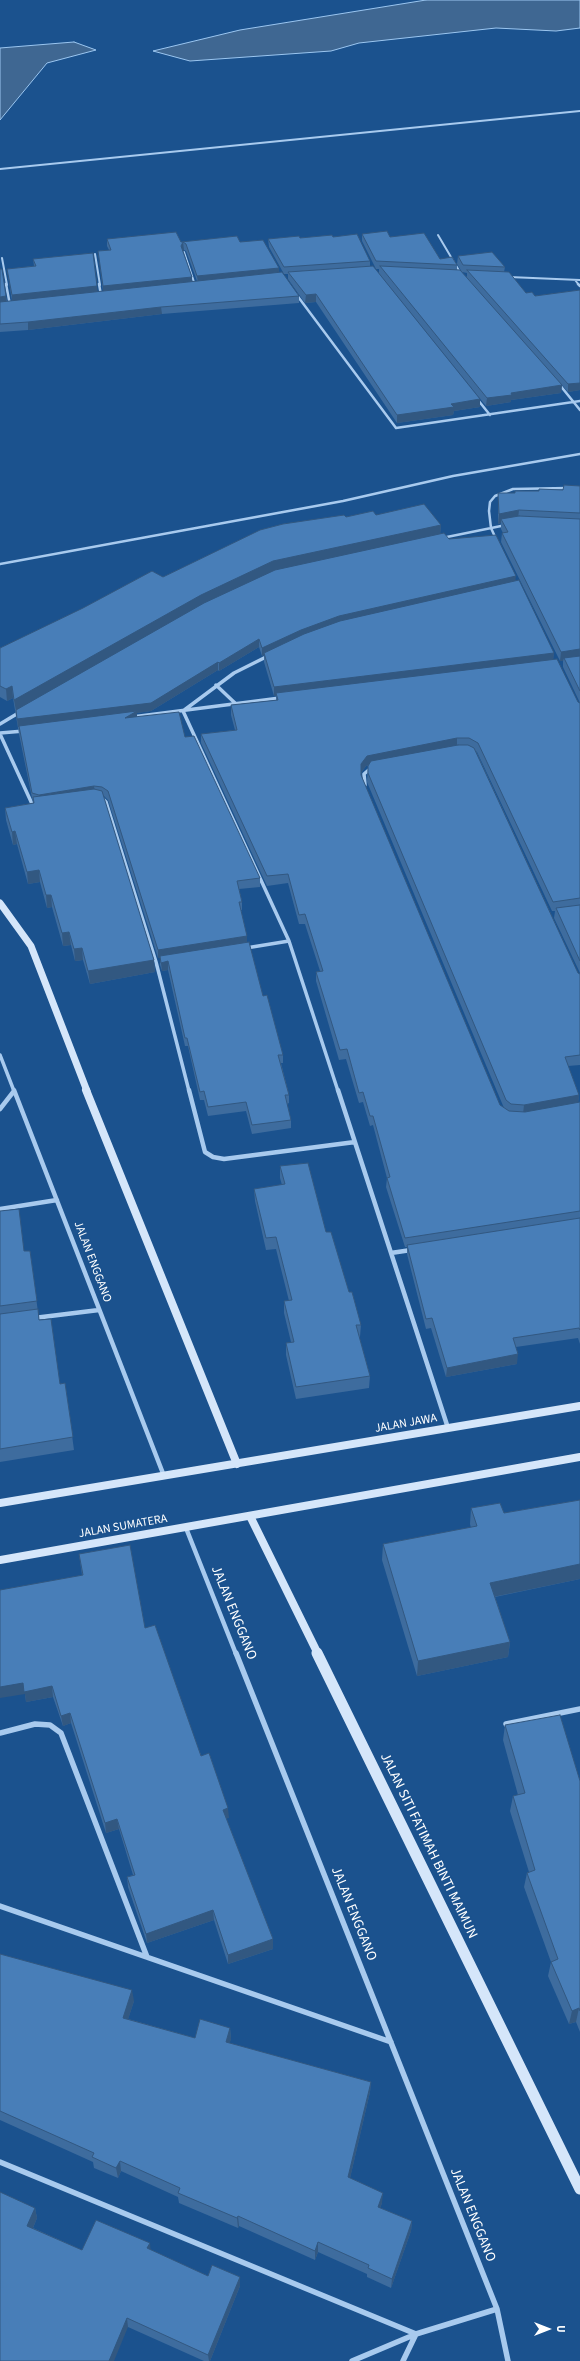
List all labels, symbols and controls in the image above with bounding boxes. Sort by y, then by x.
street label: JALAN ENGGANO [70,1219,114,1305]
street label: JALAN JAWA [374,1411,438,1437]
street label: JALAN SUMATERA [78,1512,168,1542]
street label: JALAN ENGGANO [206,1563,260,1663]
street label: JALAN SITI FATIMAH BINTI MAIMUN [376,1750,480,1942]
street label: JALAN ENGGANO [326,1864,380,1964]
street label: JALAN ENGGANO [445,2165,499,2265]
north arrow [528,2309,568,2349]
text: U [553,2325,568,2333]

